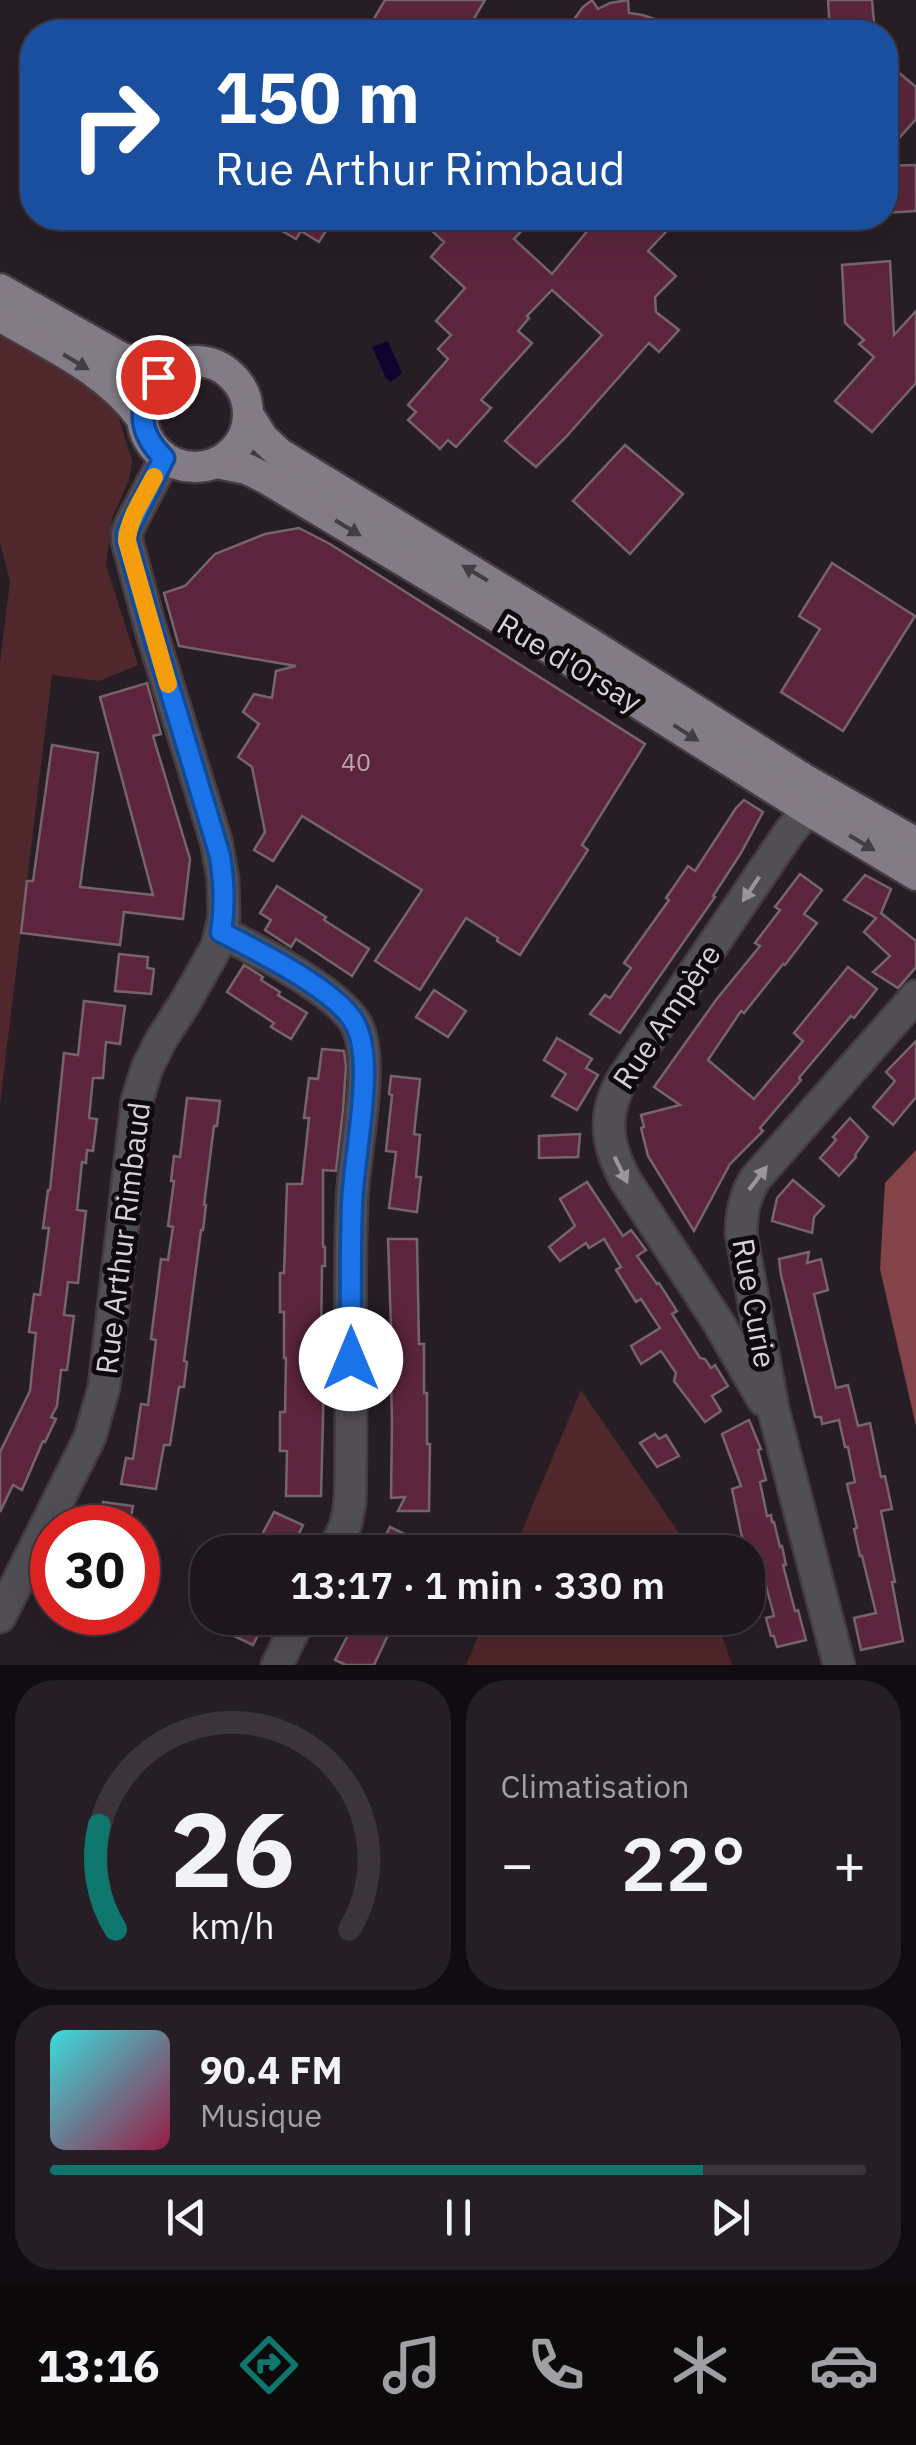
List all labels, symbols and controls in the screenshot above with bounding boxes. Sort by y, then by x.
text: 150 m [215,51,420,142]
icon: right [50,60,180,190]
text: Rue Arthur Rimbaud [215,139,625,197]
pin [116,335,201,420]
icon: arrive [131,350,186,405]
one-way arrow [62,353,90,370]
one-way arrow [334,519,362,536]
one-way arrow [461,565,489,582]
street label: Rue d'Orsay [491,604,649,720]
one-way arrow [672,724,700,742]
house number: 40 [341,745,371,778]
one-way arrow [848,834,876,851]
one-way arrow [742,876,761,903]
street label: Rue Ampère [603,936,729,1096]
street label: Rue Arthur Rimbaud [86,1100,158,1376]
one-way arrow [612,1155,629,1184]
one-way arrow [748,1165,769,1191]
street label: Rue Curie [724,1235,786,1371]
position arrow [299,1307,403,1411]
speed limit sign: 30 [30,1505,160,1635]
text: 13:17 · 1 min · 330 m [290,1560,665,1609]
text: Climatisation [501,1765,689,1807]
text: 26 [170,1780,295,1916]
text: 22° [621,1814,746,1912]
text: − [501,1828,534,1899]
text: + [833,1828,866,1899]
text: km/h [191,1902,275,1949]
text: 90.4 FM [200,2045,343,2094]
text: Musique [200,2094,322,2136]
icon: previous [159,2190,214,2245]
icon: pause [431,2190,486,2245]
icon: next [703,2190,758,2245]
icon: directions [234,2330,304,2400]
icon: music [377,2330,447,2400]
icon: phone [521,2330,591,2400]
icon: climate [665,2330,735,2400]
icon: car [809,2330,879,2400]
text: 13:16 [37,2336,160,2394]

